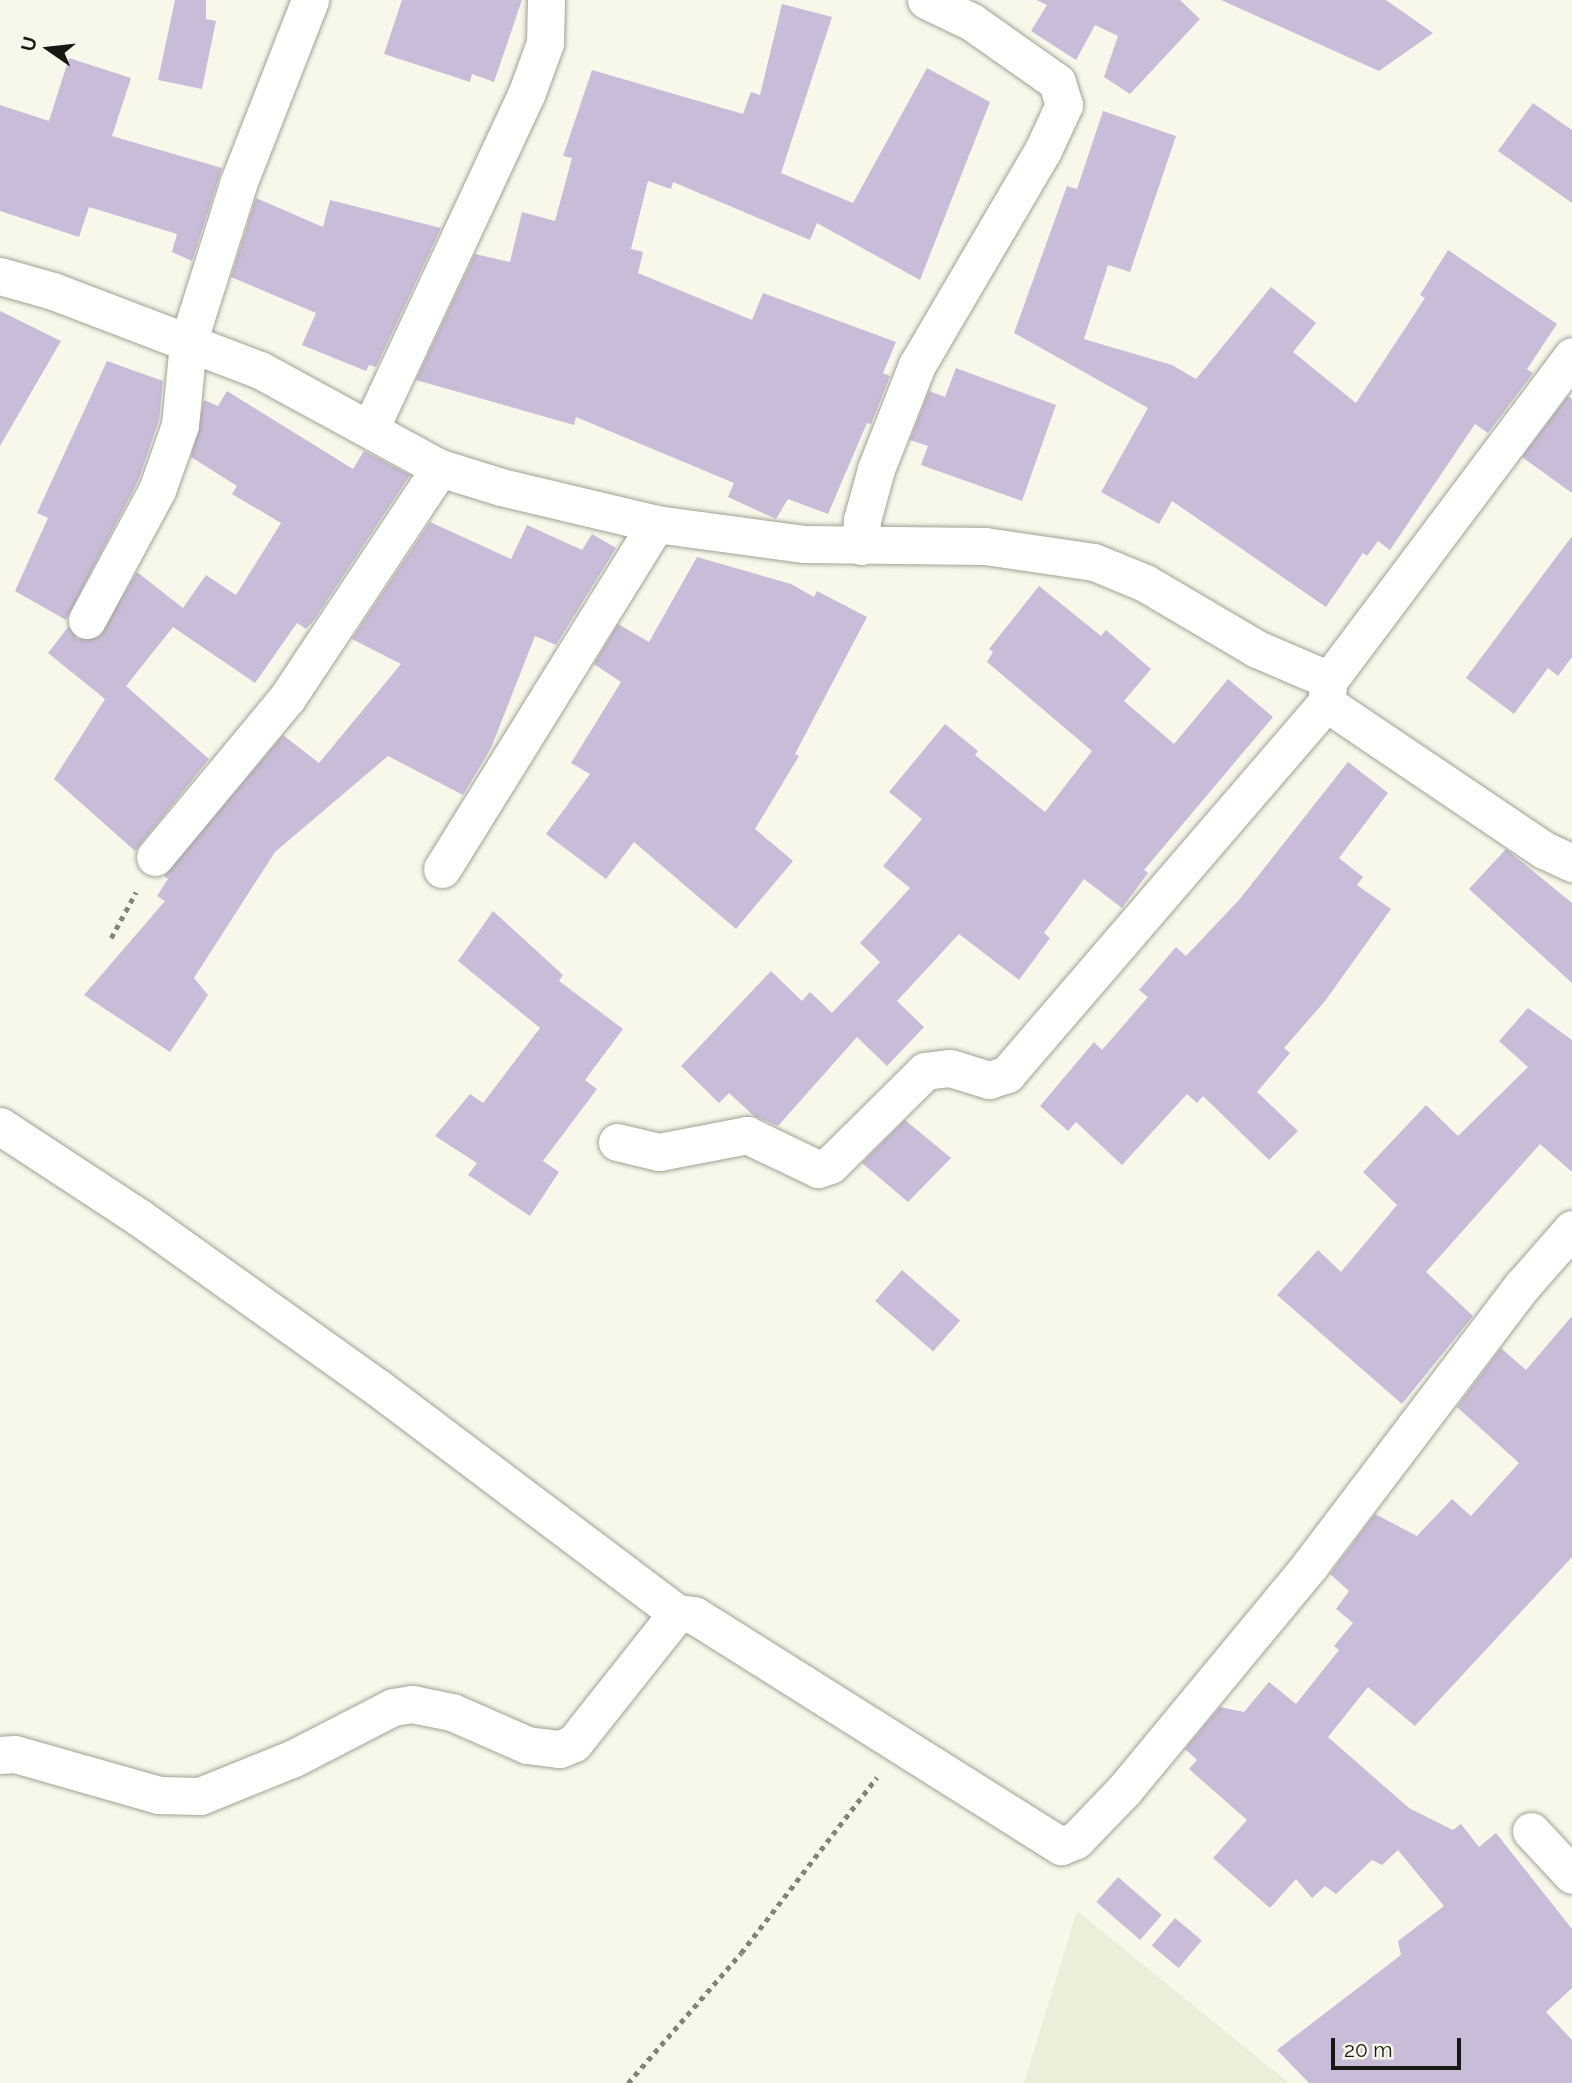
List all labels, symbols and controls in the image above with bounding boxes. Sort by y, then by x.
north arrow [14,14,84,84]
text: U [16,34,41,54]
scale bar [1334,2024,1464,2068]
text: 20 m [1344,2037,1392,2062]

